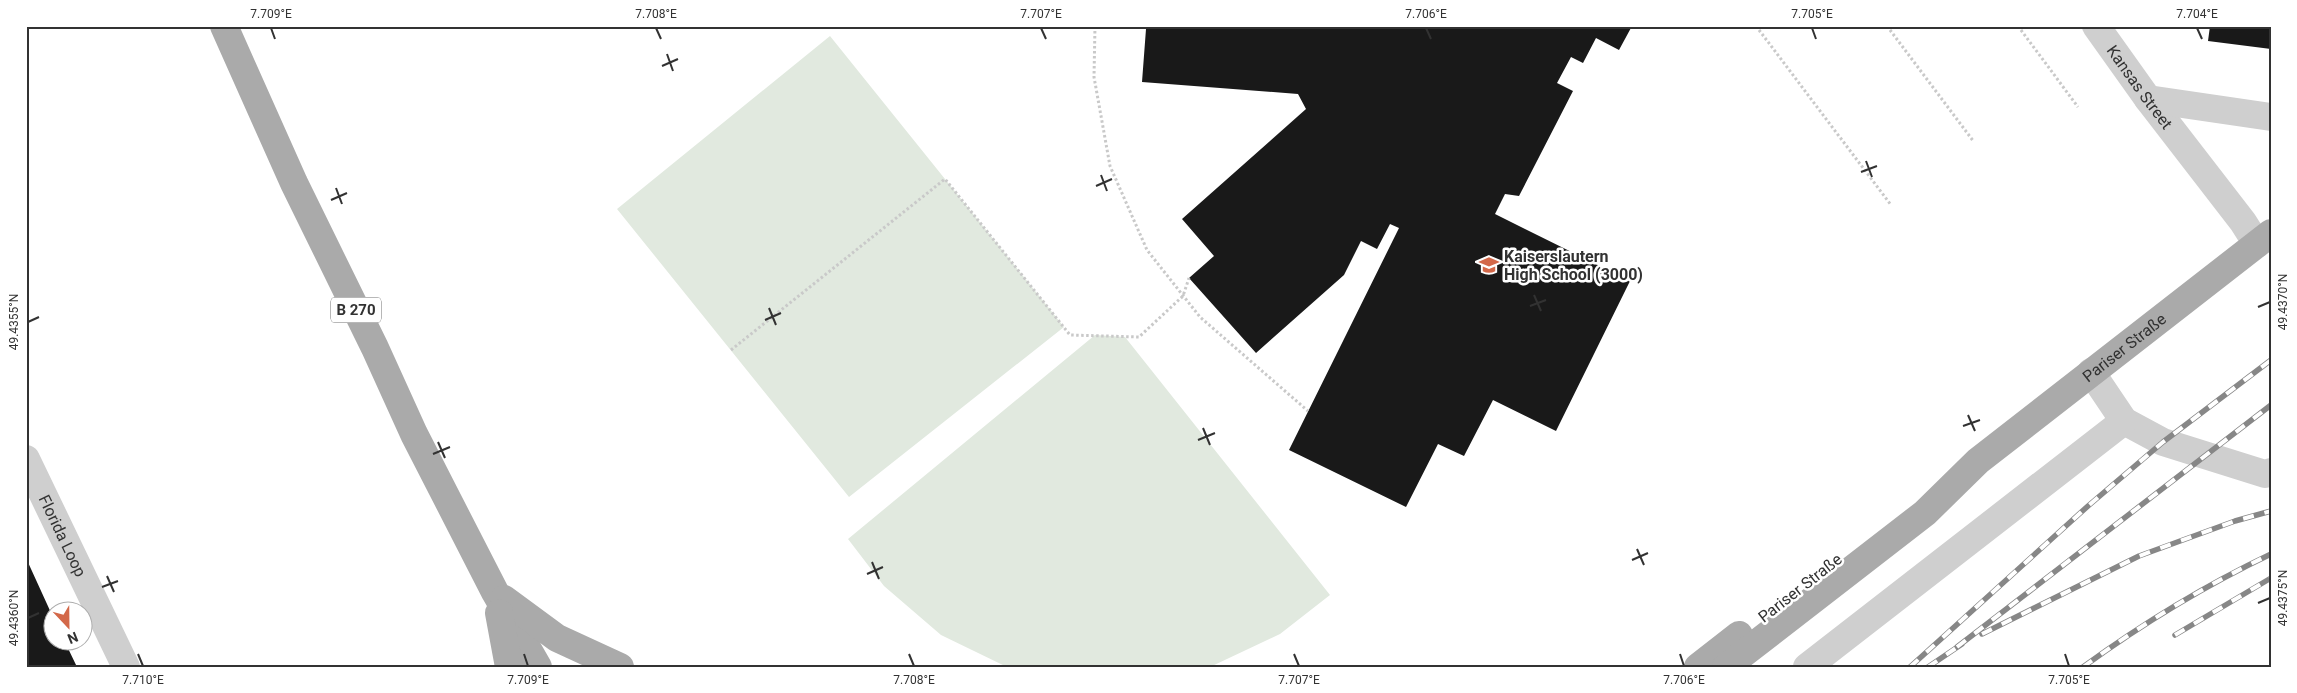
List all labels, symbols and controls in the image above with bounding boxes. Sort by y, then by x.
text: 7.709°E [250,7,292,21]
text: 7.708°E [635,7,677,21]
text: 7.707°E [1020,7,1062,21]
text: 7.706°E [1405,7,1447,21]
text: 7.705°E [1791,7,1833,21]
text: 7.704°E [2176,7,2218,21]
street label: Kansas Street [2103,41,2177,132]
place label: Kaiserslautern High School (3000) [1504,247,1643,284]
school or university icon: Kaiserslautern High School (3000) [1478,254,1500,276]
text: 49.4370°N [2276,274,2290,330]
text: 49.4355°N [7,294,21,350]
road number: B 270 [331,298,381,322]
street label: Pariser Straße [2079,309,2170,386]
street label: Florida Loop [35,492,91,580]
street label: Pariser Straße [1754,550,1846,626]
text: 49.4375°N [2276,570,2290,626]
text: 49.4360°N [7,590,21,646]
north arrow [42,600,92,650]
text: N [65,629,80,647]
text: 7.710°E [122,673,164,687]
text: 7.709°E [507,673,549,687]
text: 7.708°E [893,673,935,687]
text: 7.707°E [1278,673,1320,687]
text: 7.706°E [1663,673,1705,687]
text: 7.705°E [2048,673,2090,687]

